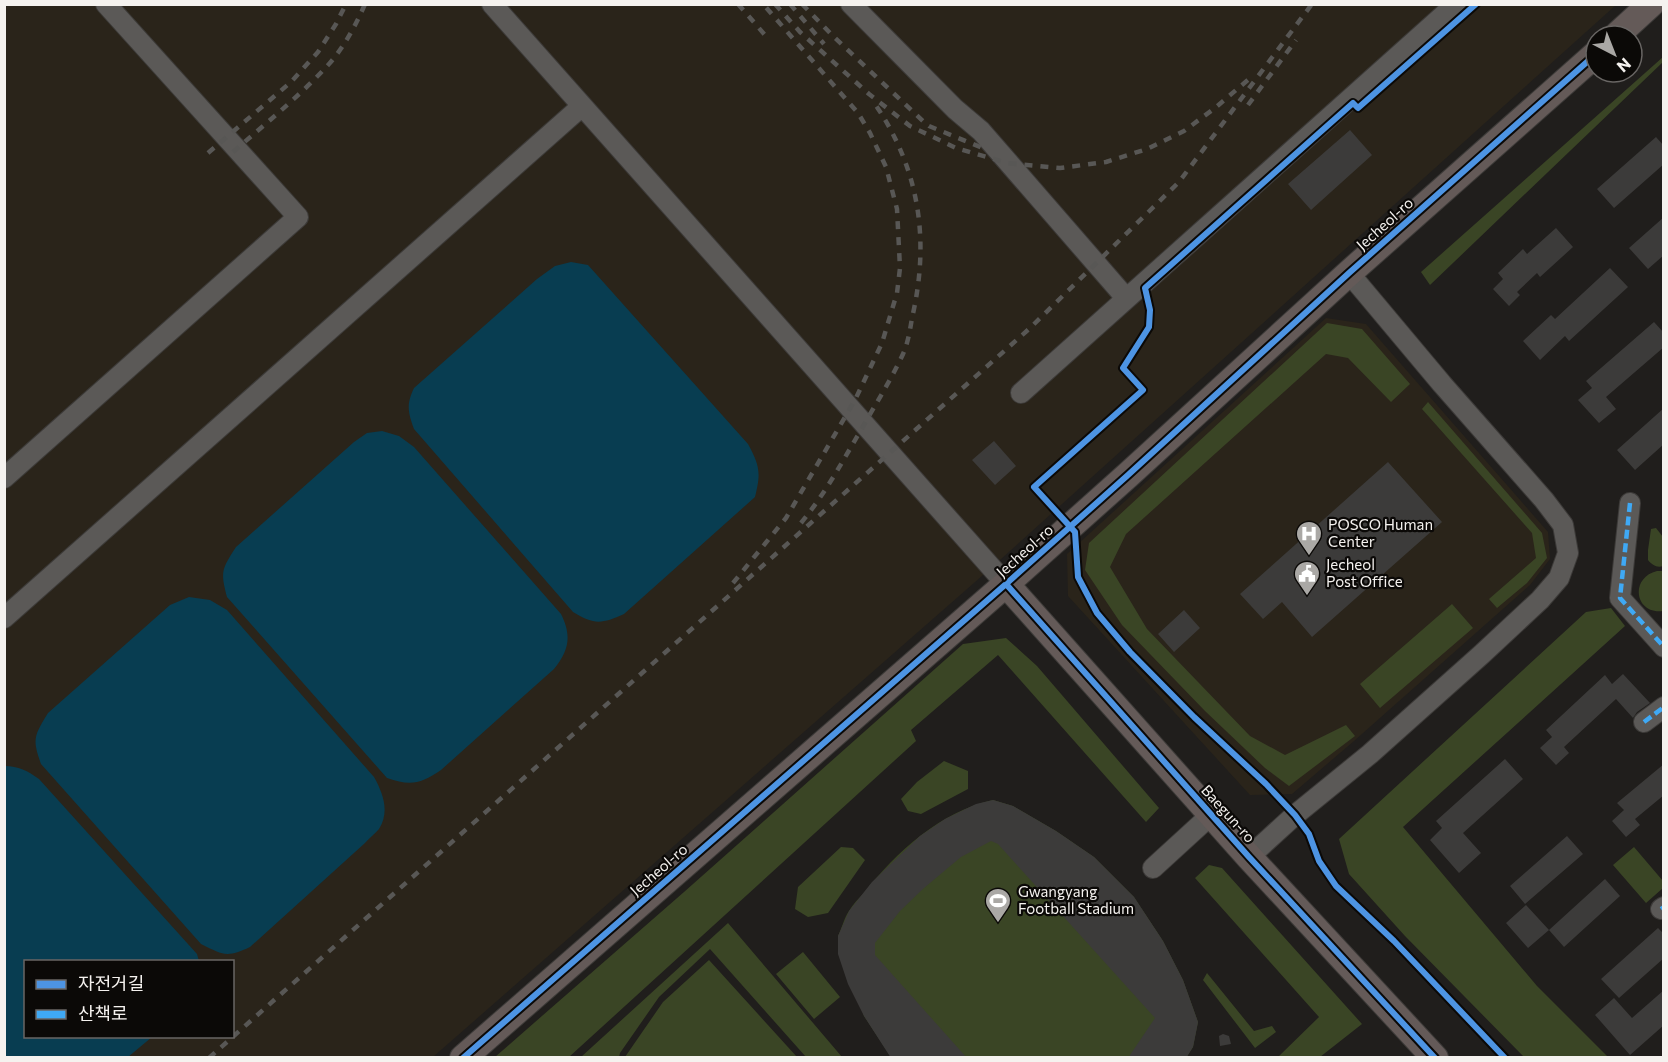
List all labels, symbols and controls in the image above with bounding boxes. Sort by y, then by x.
north arrow [1584,24,1644,84]
text: N [1614,54,1635,77]
street label: Jecheol-ro [1352,193,1416,253]
place label: POSCO Human Center [1328,515,1433,550]
hospital icon: POSCO Human Center [1294,519,1324,557]
street label: Jecheol-ro [992,520,1056,580]
place label: Jecheol Post Office [1326,555,1403,590]
public building icon: Jecheol Post Office [1292,559,1322,597]
street label: Baegun-ro [1198,781,1259,846]
street label: Jecheol-ro [626,839,691,899]
place label: Gwangyang Football Stadium [1018,882,1134,917]
sports icon: Gwangyang Football Stadium [983,886,1013,924]
legend [24,960,234,1038]
text: 자전거길 [78,972,144,994]
text: 산책로 [78,1002,128,1024]

